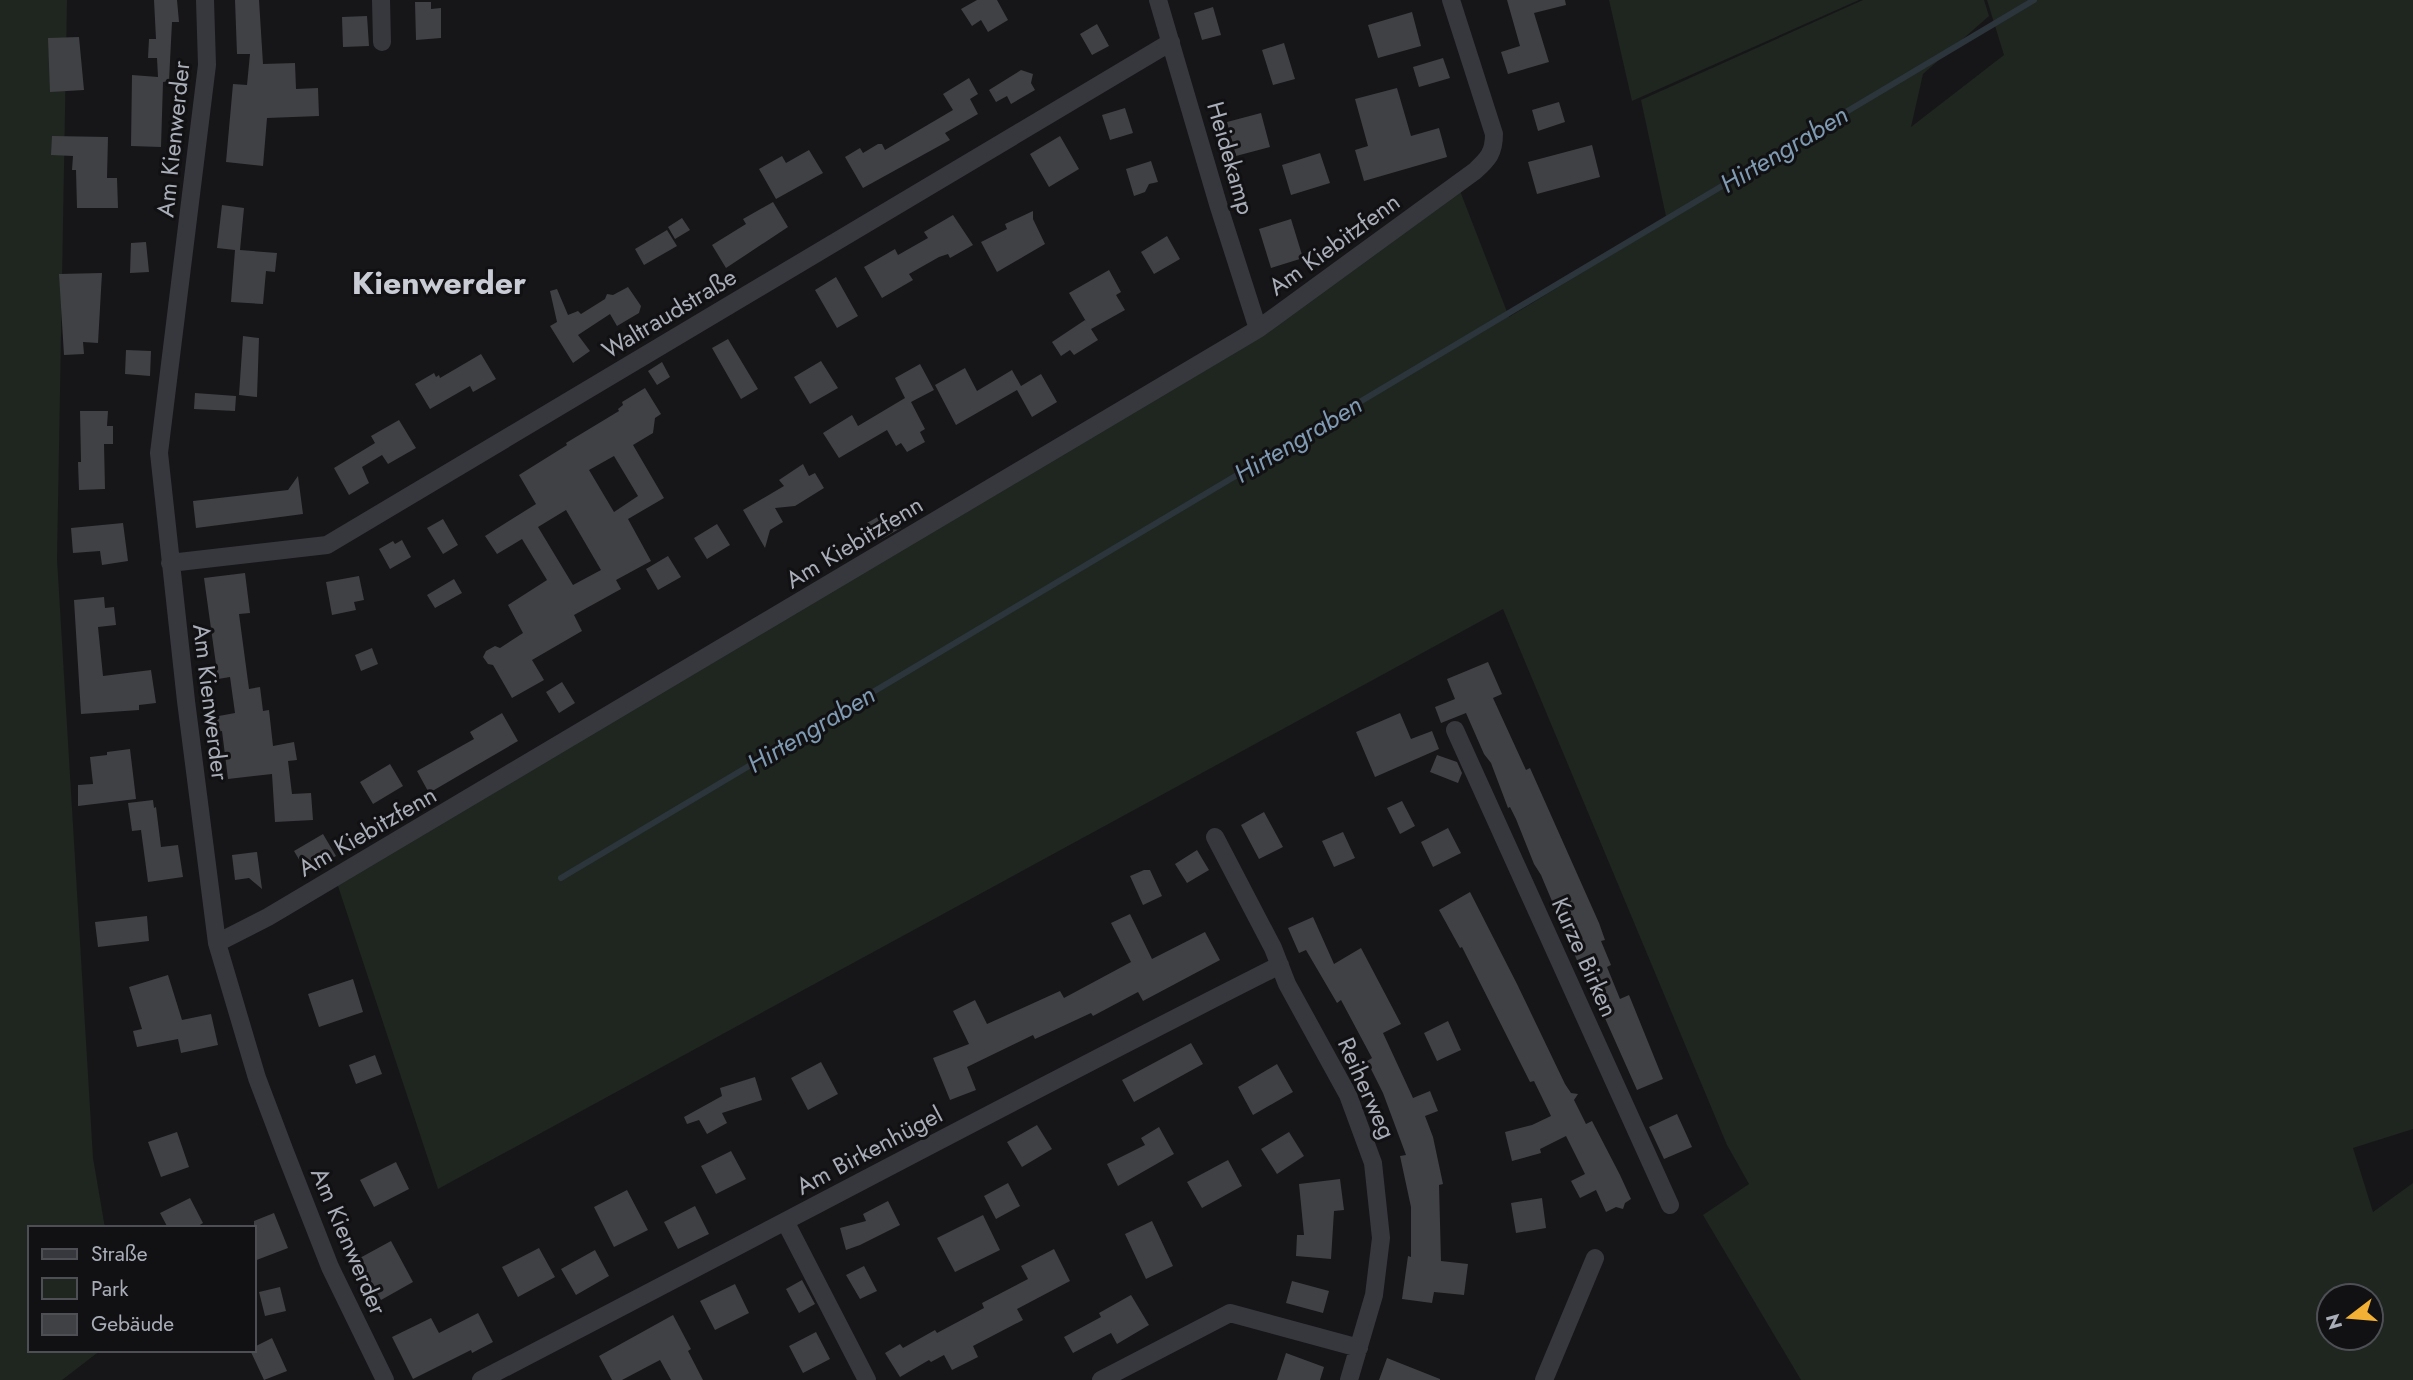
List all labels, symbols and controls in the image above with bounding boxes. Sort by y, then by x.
street label: Am Kienwerder [147,58,199,219]
water label: Hirtengraben [1713,96,1855,202]
street label: Heidekamp [1198,97,1264,219]
street label: Am Kiebitzfenn [1261,184,1407,304]
street label: Waltraudstraße [595,259,743,367]
district label: Kienwerder [352,260,526,306]
water label: Hirtengraben [1227,386,1369,492]
street label: Am Kiebitzfenn [779,487,929,597]
street label: Am Kienwerder [184,622,238,783]
water label: Hirtengraben [740,676,882,782]
street label: Am Kiebitzfenn [291,777,443,885]
street label: Kurze Birken [1543,892,1627,1022]
street label: Reiherweg [1329,1032,1405,1144]
street label: Am Birkenhügel [789,1097,949,1203]
street label: Am Kienwerder [302,1162,396,1321]
legend [28,1226,256,1352]
text: Straße [91,1239,148,1269]
text: Park [91,1274,129,1304]
north arrow [2315,1282,2385,1352]
text: Gebäude [91,1309,174,1339]
text: N [2319,1311,2349,1333]

